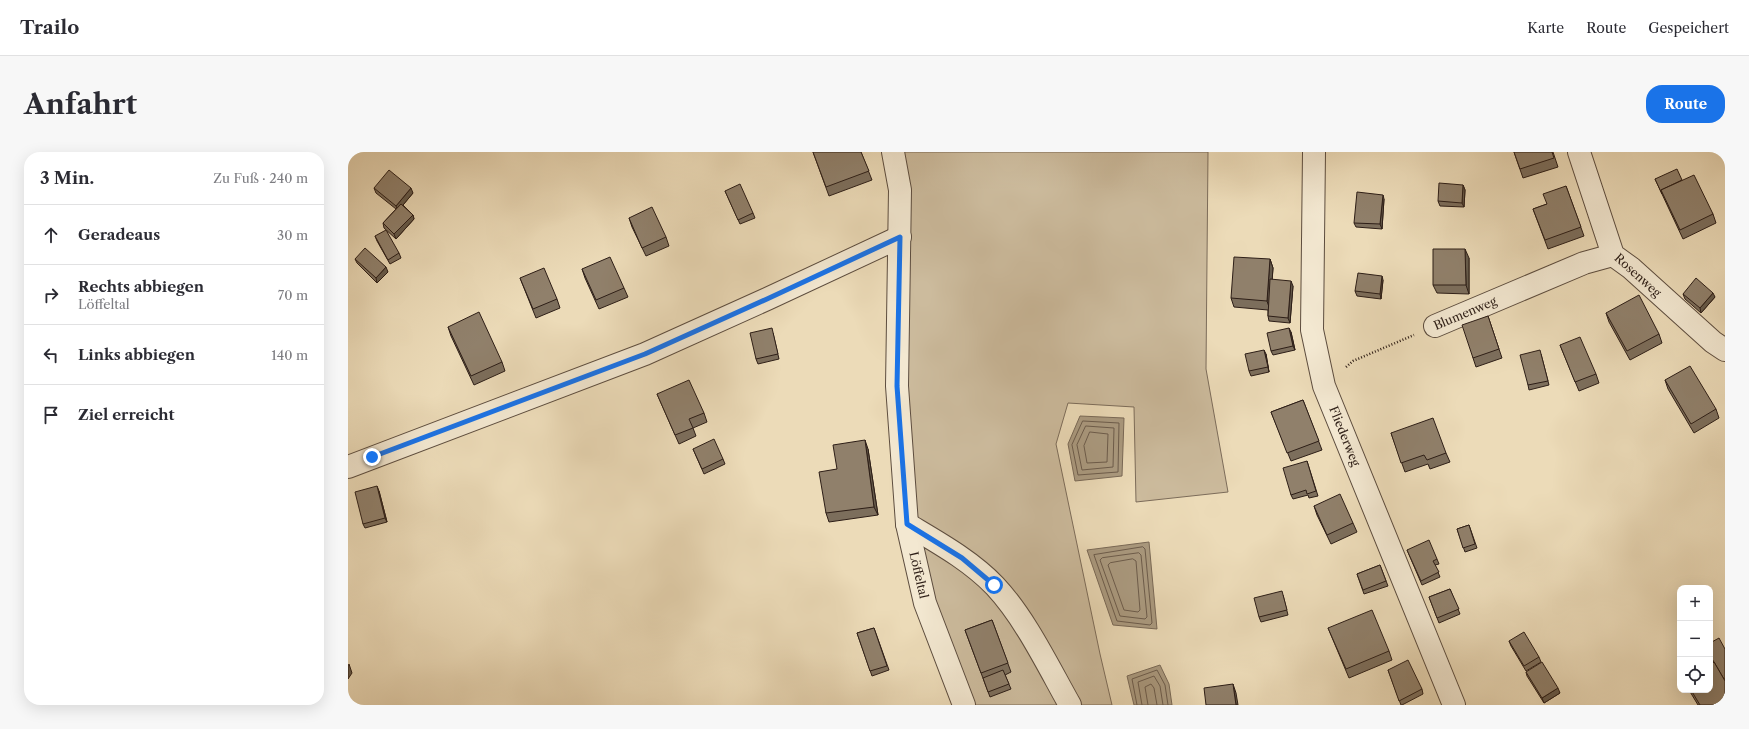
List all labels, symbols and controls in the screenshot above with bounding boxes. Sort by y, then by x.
text: Trailo [20,16,79,39]
text: Karte [1527,19,1564,37]
text: Route [1586,19,1626,37]
text: Gespeichert [1648,19,1729,37]
button: Route [1646,85,1725,123]
text: Anfahrt [24,87,137,121]
text: 3 Min. [40,168,94,188]
text: Zu Fuß · 240 m [213,170,308,186]
icon: ahead [40,224,62,246]
text: Geradeaus [78,225,160,244]
text: 30 m [277,227,308,243]
street label: Rosenweg [1611,250,1665,300]
text: Rechts abbiegen [78,277,204,296]
icon: right [40,284,62,306]
text: 70 m [278,287,308,303]
street label: Blumenweg [1431,293,1499,333]
text: Löffeltal [78,296,130,312]
icon: left [40,344,62,366]
text: Links abbiegen [78,345,195,364]
text: 140 m [271,347,308,363]
icon: arrive [40,404,62,426]
street label: Fliederweg [1326,404,1364,469]
text: Ziel erreicht [78,405,174,424]
route end [363,448,381,466]
street label: Löffeltal [906,550,932,600]
route start [985,576,1003,594]
map controls [1677,585,1713,693]
button: + [1677,585,1713,621]
button: − [1677,621,1713,657]
button: locate [1677,657,1713,693]

